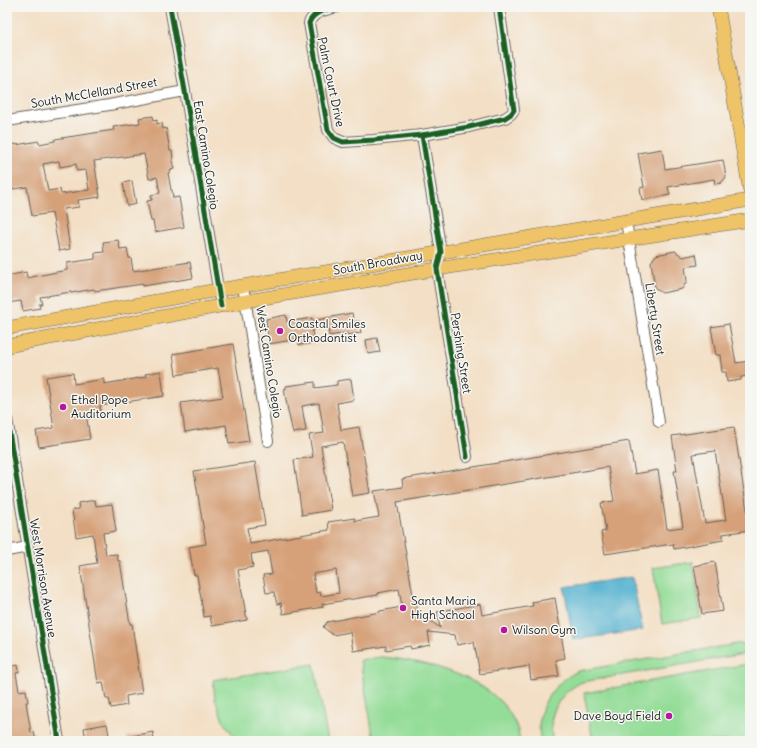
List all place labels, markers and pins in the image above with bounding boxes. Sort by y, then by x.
place label: Coastal Smiles Orthodontist [288,316,366,345]
marker: Coastal Smiles Orthodontist [275,326,285,336]
place label: Ethel Pope Auditorium [71,392,132,421]
marker: Ethel Pope Auditorium [58,402,68,412]
place label: Santa Maria High School [411,593,476,622]
marker: Santa Maria High School [398,603,408,613]
place label: Wilson Gym [512,622,577,637]
marker: Wilson Gym [499,625,509,635]
place label: Dave Boyd Field [573,708,661,723]
marker: Dave Boyd Field [664,711,674,721]

